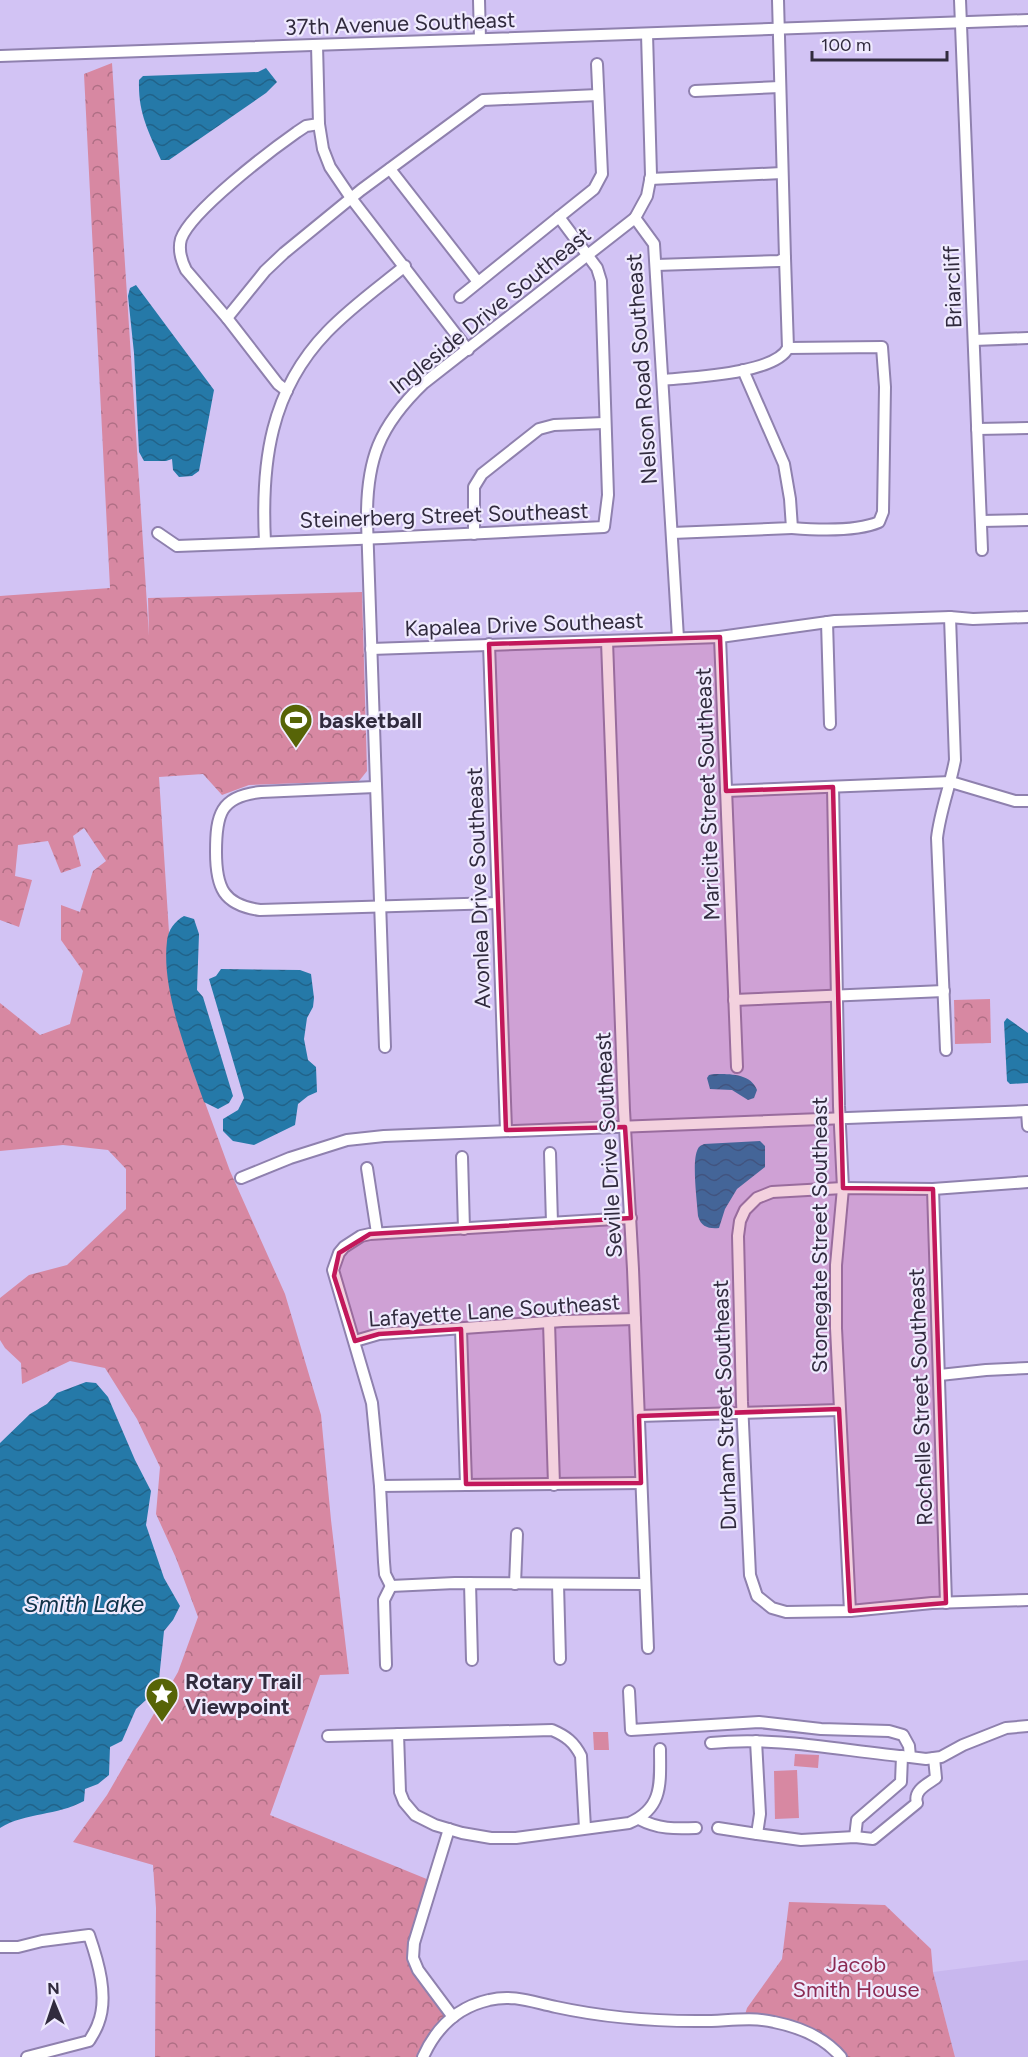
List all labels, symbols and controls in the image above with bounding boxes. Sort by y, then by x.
street label: 37th Avenue Southeast [284,6,516,41]
scale bar [812,24,947,62]
text: 100 m [821,34,871,56]
street label: Ingleside Drive Southeast [384,221,596,400]
street label: Briarcliff [938,244,967,329]
street label: Nelson Road Southeast [620,252,663,485]
street label: Steinerberg Street Southeast [299,497,589,534]
street label: Kapalea Drive Southeast [404,607,644,642]
street label: Maricite Street Southeast [690,667,725,921]
sports icon: basketball [278,702,314,749]
place label: basketball [319,707,422,734]
street label: Avonlea Drive Southeast [461,767,496,1009]
street label: Seville Drive Southeast [589,1031,628,1259]
street label: Stonegate Street Southeast [806,1097,833,1373]
street label: Rochelle Street Southeast [903,1268,938,1526]
street label: Durham Street Southeast [707,1279,742,1531]
street label: Lafayette Lane Southeast [367,1288,621,1333]
water label: Smith Lake [24,1589,144,1618]
place label: Rotary Trail Viewpoint [185,1668,302,1720]
place icon: Rotary Trail Viewpoint [144,1676,180,1723]
park label: Jacob Smith House [792,1951,920,2003]
north arrow [24,1973,84,2033]
text: N [47,1979,60,1998]

